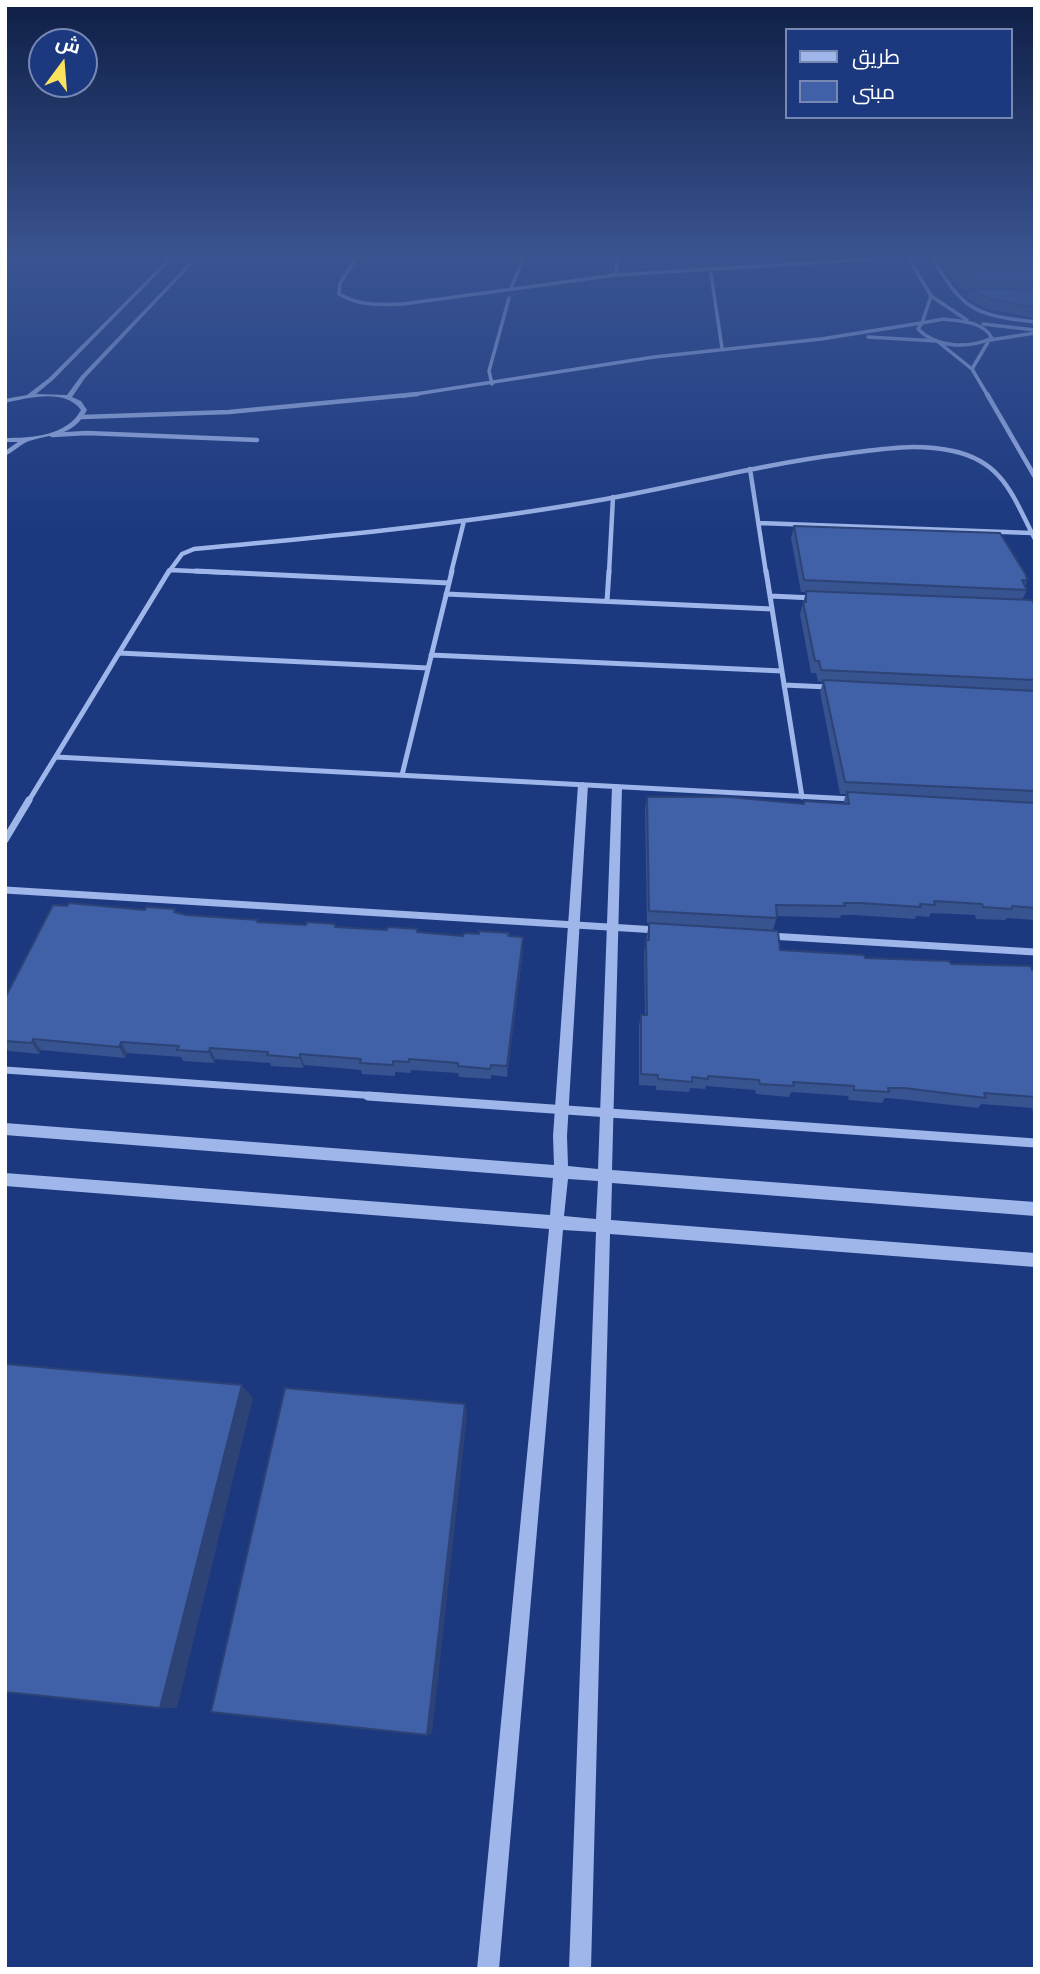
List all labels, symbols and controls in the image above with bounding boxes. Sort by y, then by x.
north arrow [28,28,98,98]
legend [785,28,1012,119]
text: ش [53,29,84,60]
text: طريق [852,43,900,71]
text: مبنى [852,78,895,106]

